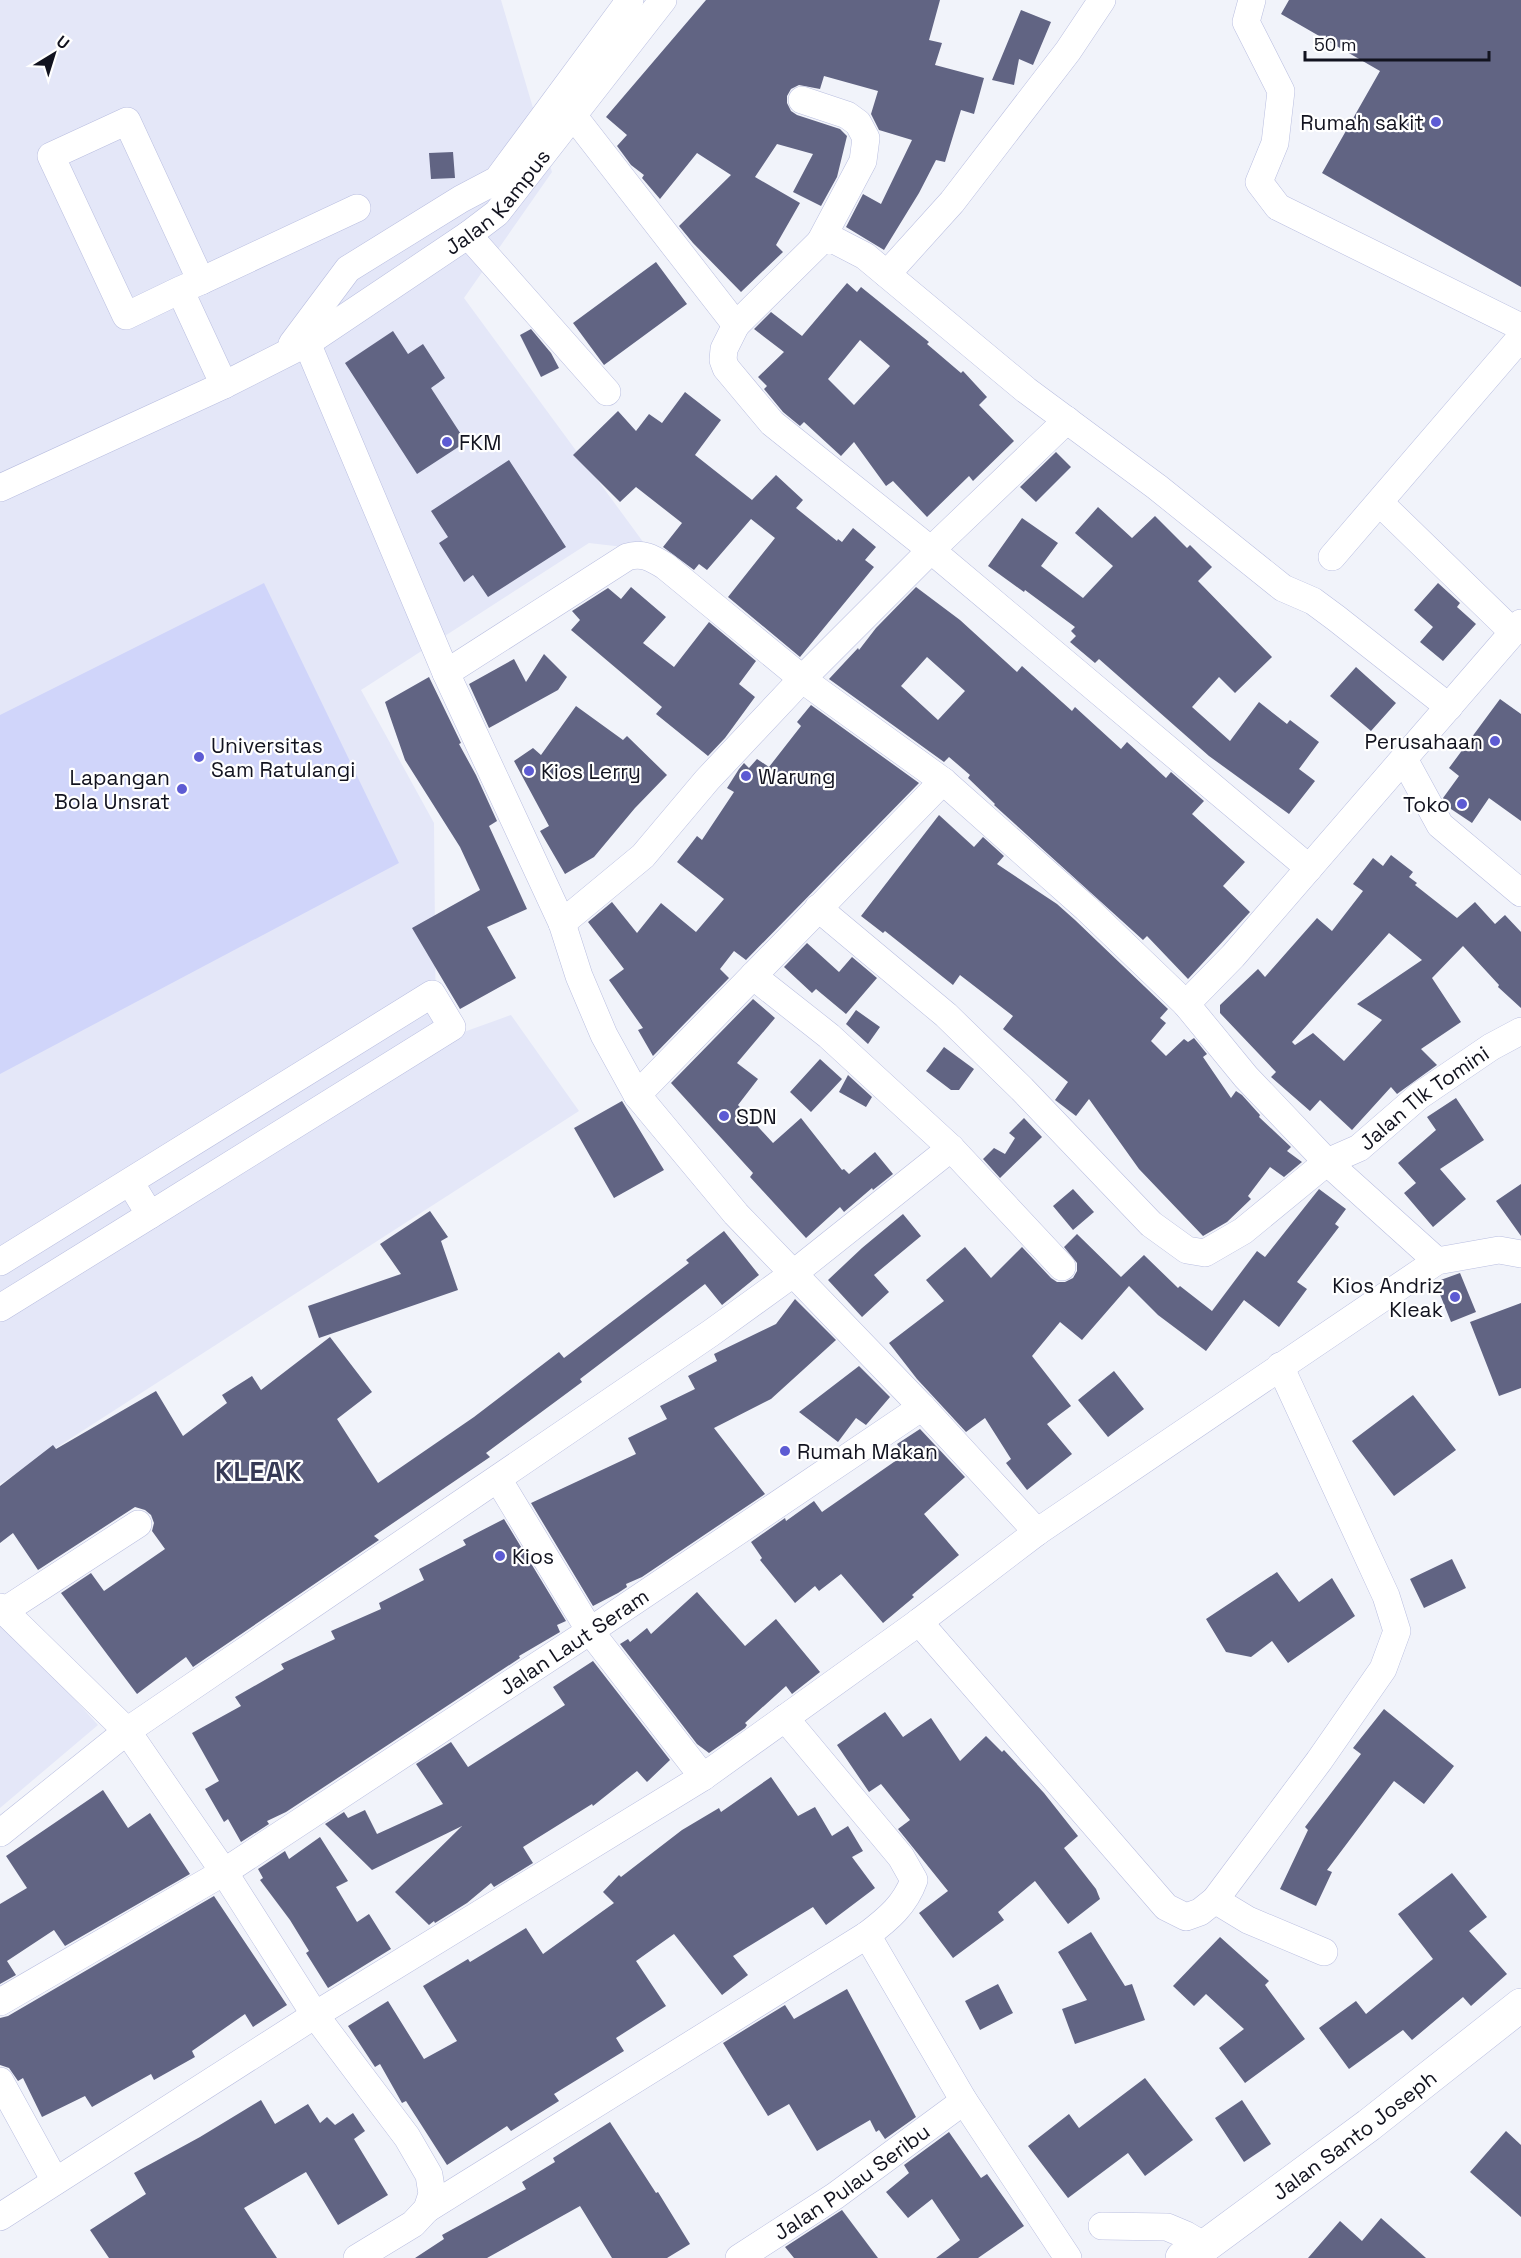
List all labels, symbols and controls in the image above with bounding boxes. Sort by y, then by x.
north arrow [24,24,84,84]
scale bar [1305,24,1490,62]
text: U [52,31,74,54]
text: 50 m [1314,33,1356,56]
place label: Rumah sakit [1300,109,1424,136]
marker: Rumah sakit [1429,115,1443,129]
street label: Jalan Kampus [439,143,556,260]
place label: FKM [459,429,501,456]
marker: FKM [440,435,454,449]
place label: Perusahaan [1365,728,1483,755]
place label: Universitas Sam Ratulangi [211,732,355,783]
marker: Perusahaan [1488,734,1502,748]
marker: Universitas Sam Ratulangi [192,750,206,764]
place label: Kios Lerry [541,758,641,785]
place label: Warung [758,763,835,790]
place label: Lapangan Bola Unsrat [54,764,170,815]
marker: Kios Lerry [522,764,536,778]
marker: Warung [739,769,753,783]
marker: Lapangan Bola Unsrat [175,782,189,796]
place label: Toko [1403,791,1450,818]
marker: Toko [1455,797,1469,811]
street label: Jalan Tlk Tomini [1353,1039,1494,1156]
place label: SDN [736,1103,777,1130]
marker: SDN [717,1109,731,1123]
place label: Kios Andriz Kleak [1332,1272,1443,1323]
marker: Kios Andriz Kleak [1448,1290,1462,1304]
place label: Rumah Makan [797,1438,938,1465]
marker: Rumah Makan [778,1444,792,1458]
district label: KLEAK [215,1454,303,1489]
place label: Kios [512,1543,554,1570]
marker: Kios [493,1549,507,1563]
street label: Jalan Laut Seram [494,1582,654,1701]
street label: Jalan Santo Joseph [1266,2064,1442,2206]
street label: Jalan Pulau Seribu [768,2117,935,2246]

